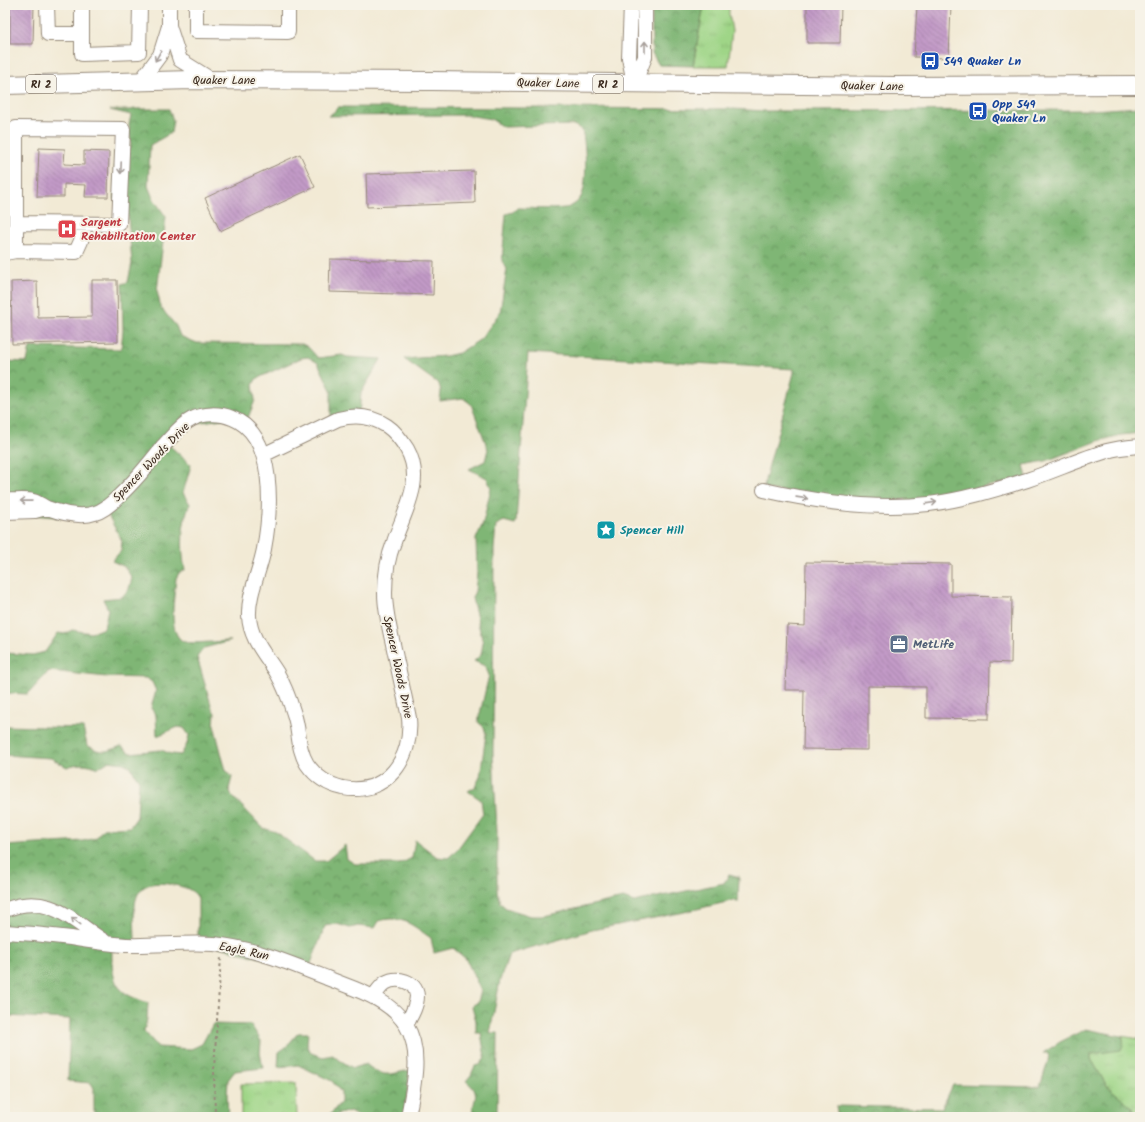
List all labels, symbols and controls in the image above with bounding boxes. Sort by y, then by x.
one-way arrow [641,41,649,54]
one-way arrow [154,50,162,62]
bus stop icon: 549 Quaker Ln [919,50,941,72]
place label: 549 Quaker Ln [943,52,1021,71]
street label: Quaker Lane [193,71,256,90]
street label: Quaker Lane [516,73,580,94]
road number: RI 2 [26,75,56,93]
road number: RI 2 [593,75,623,93]
street label: Quaker Lane [840,76,904,97]
place label: Opp 549 Quaker Ln [992,95,1046,128]
bus stop icon: Opp 549 Quaker Ln [967,100,989,122]
one-way arrow [118,161,125,174]
place label: Sargent Rehabilitation Center [81,213,196,246]
hospital icon: Sargent Rehabilitation Center [56,218,78,240]
street label: Spencer Woods Drive [108,418,195,507]
one-way arrow [795,494,808,502]
one-way arrow [20,497,33,505]
one-way arrow [924,499,937,507]
place icon: Spencer Hill [595,519,617,541]
place label: Spencer Hill [620,521,684,540]
street label: Spencer Woods Drive [377,614,418,721]
office icon: MetLife [888,633,910,655]
place label: MetLife [913,635,954,654]
one-way arrow [70,916,81,925]
street label: Eagle Run [217,937,271,966]

